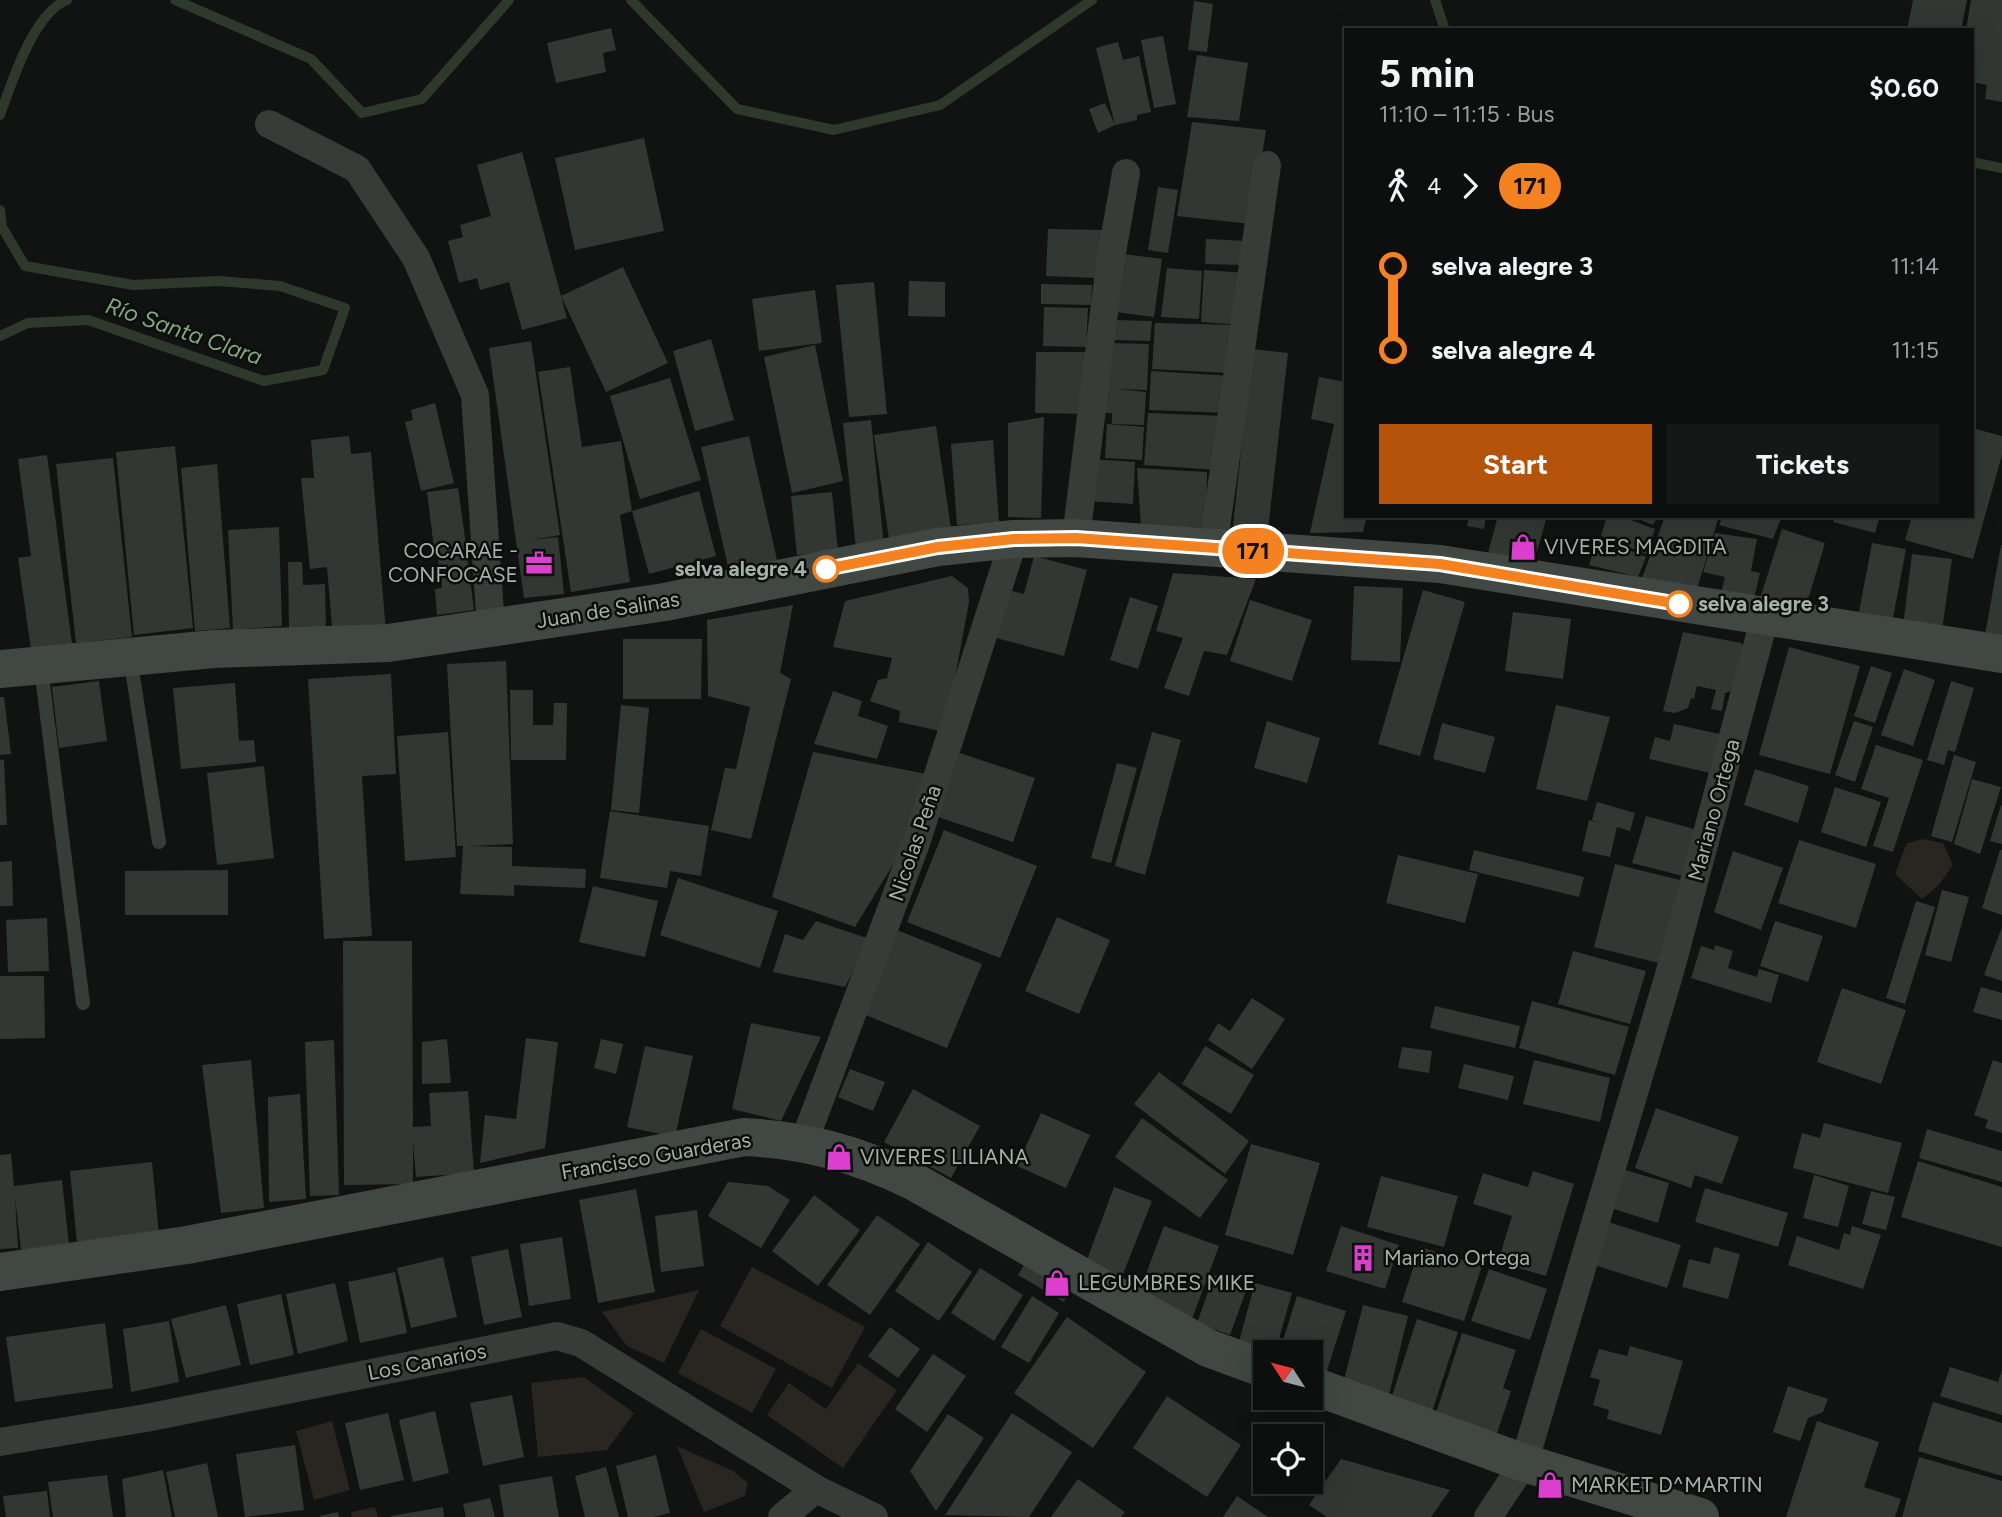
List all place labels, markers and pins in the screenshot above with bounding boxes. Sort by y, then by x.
shop icon: VIVERES MAGDITA [1508,532,1538,562]
place label: VIVERES MAGDITA [1544,534,1727,559]
place label: COCARAE - CONFOCASE [388,538,518,587]
office icon: COCARAE - CONFOCASE [524,548,554,578]
place label: selva alegre 4 [674,556,807,581]
marker: selva alegre 4 [813,556,839,582]
marker: selva alegre 3 [1666,591,1692,617]
place label: selva alegre 3 [1698,591,1829,616]
shop icon: VIVERES LILIANA [824,1142,854,1172]
place label: VIVERES LILIANA [860,1144,1029,1169]
building icon: Mariano Ortega [1348,1243,1378,1273]
place label: Mariano Ortega [1384,1245,1530,1270]
shop icon: LEGUMBRES MIKE [1042,1268,1072,1298]
place label: LEGUMBRES MIKE [1078,1270,1255,1295]
shop icon: MARKET D^MARTIN [1535,1470,1565,1500]
place label: MARKET D^MARTIN [1571,1472,1763,1497]

